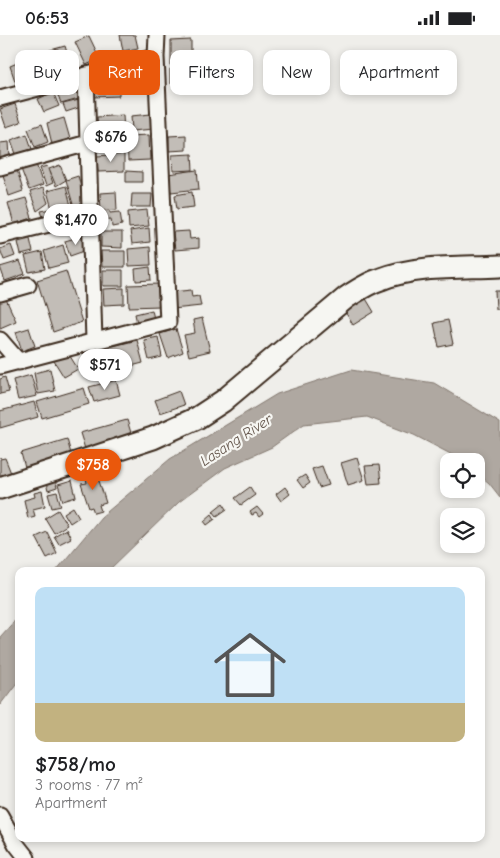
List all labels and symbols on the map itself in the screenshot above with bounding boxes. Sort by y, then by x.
pin: $676 [81,121,141,163]
pin: $1,470 [35,203,117,246]
pin: $571 [75,349,135,391]
water label: Lasang River [197,409,276,470]
pin: $758 [63,449,123,491]

